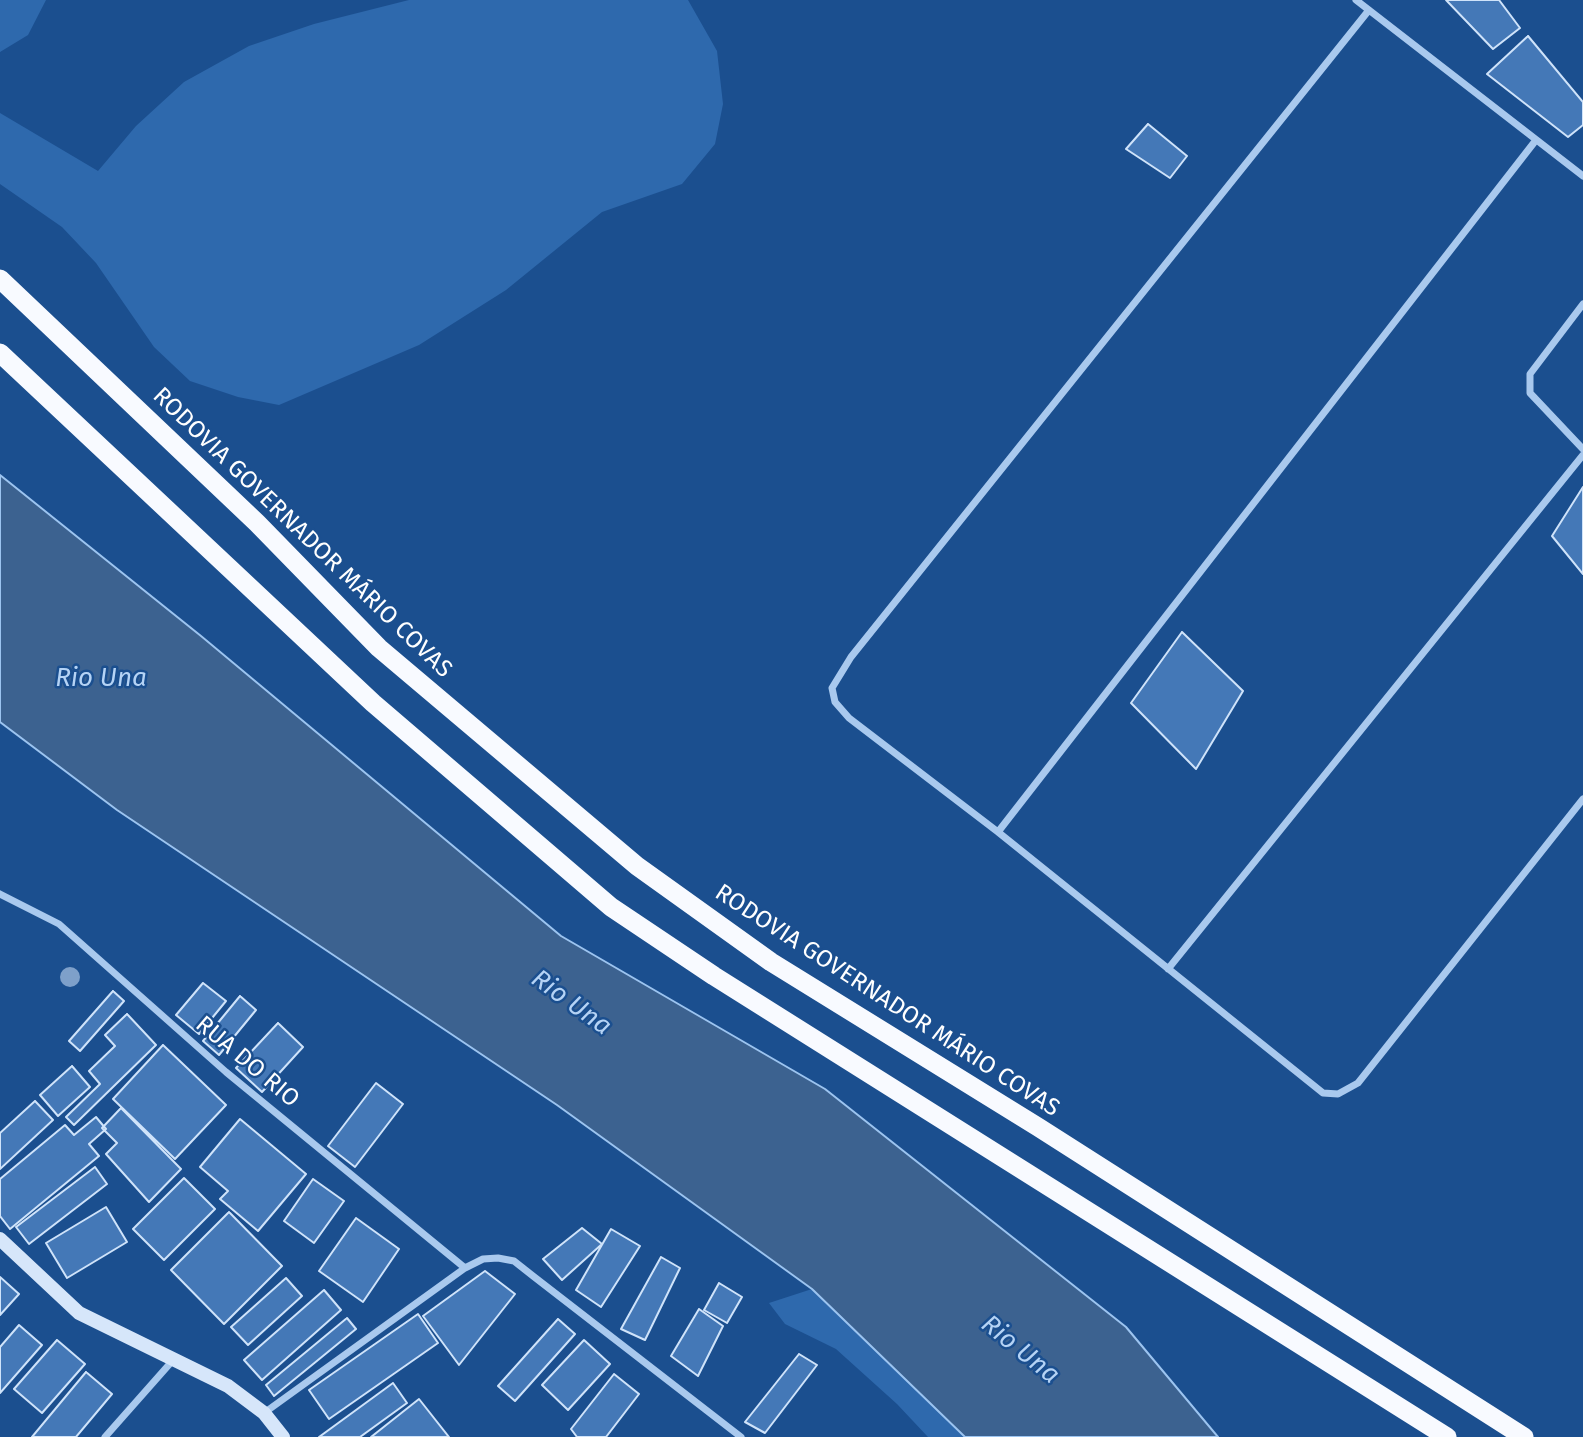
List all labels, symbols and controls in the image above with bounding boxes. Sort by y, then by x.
street label: RODOVIA GOVERNADOR MÁRIO COVAS [146,382,458,684]
water label: Rio Una [55,663,147,695]
street label: RODOVIA GOVERNADOR MÁRIO COVAS [709,879,1065,1123]
water label: Rio Una [525,963,617,1043]
street label: RUA DO RIO [189,1010,305,1114]
water label: Rio Una [975,1309,1065,1391]

